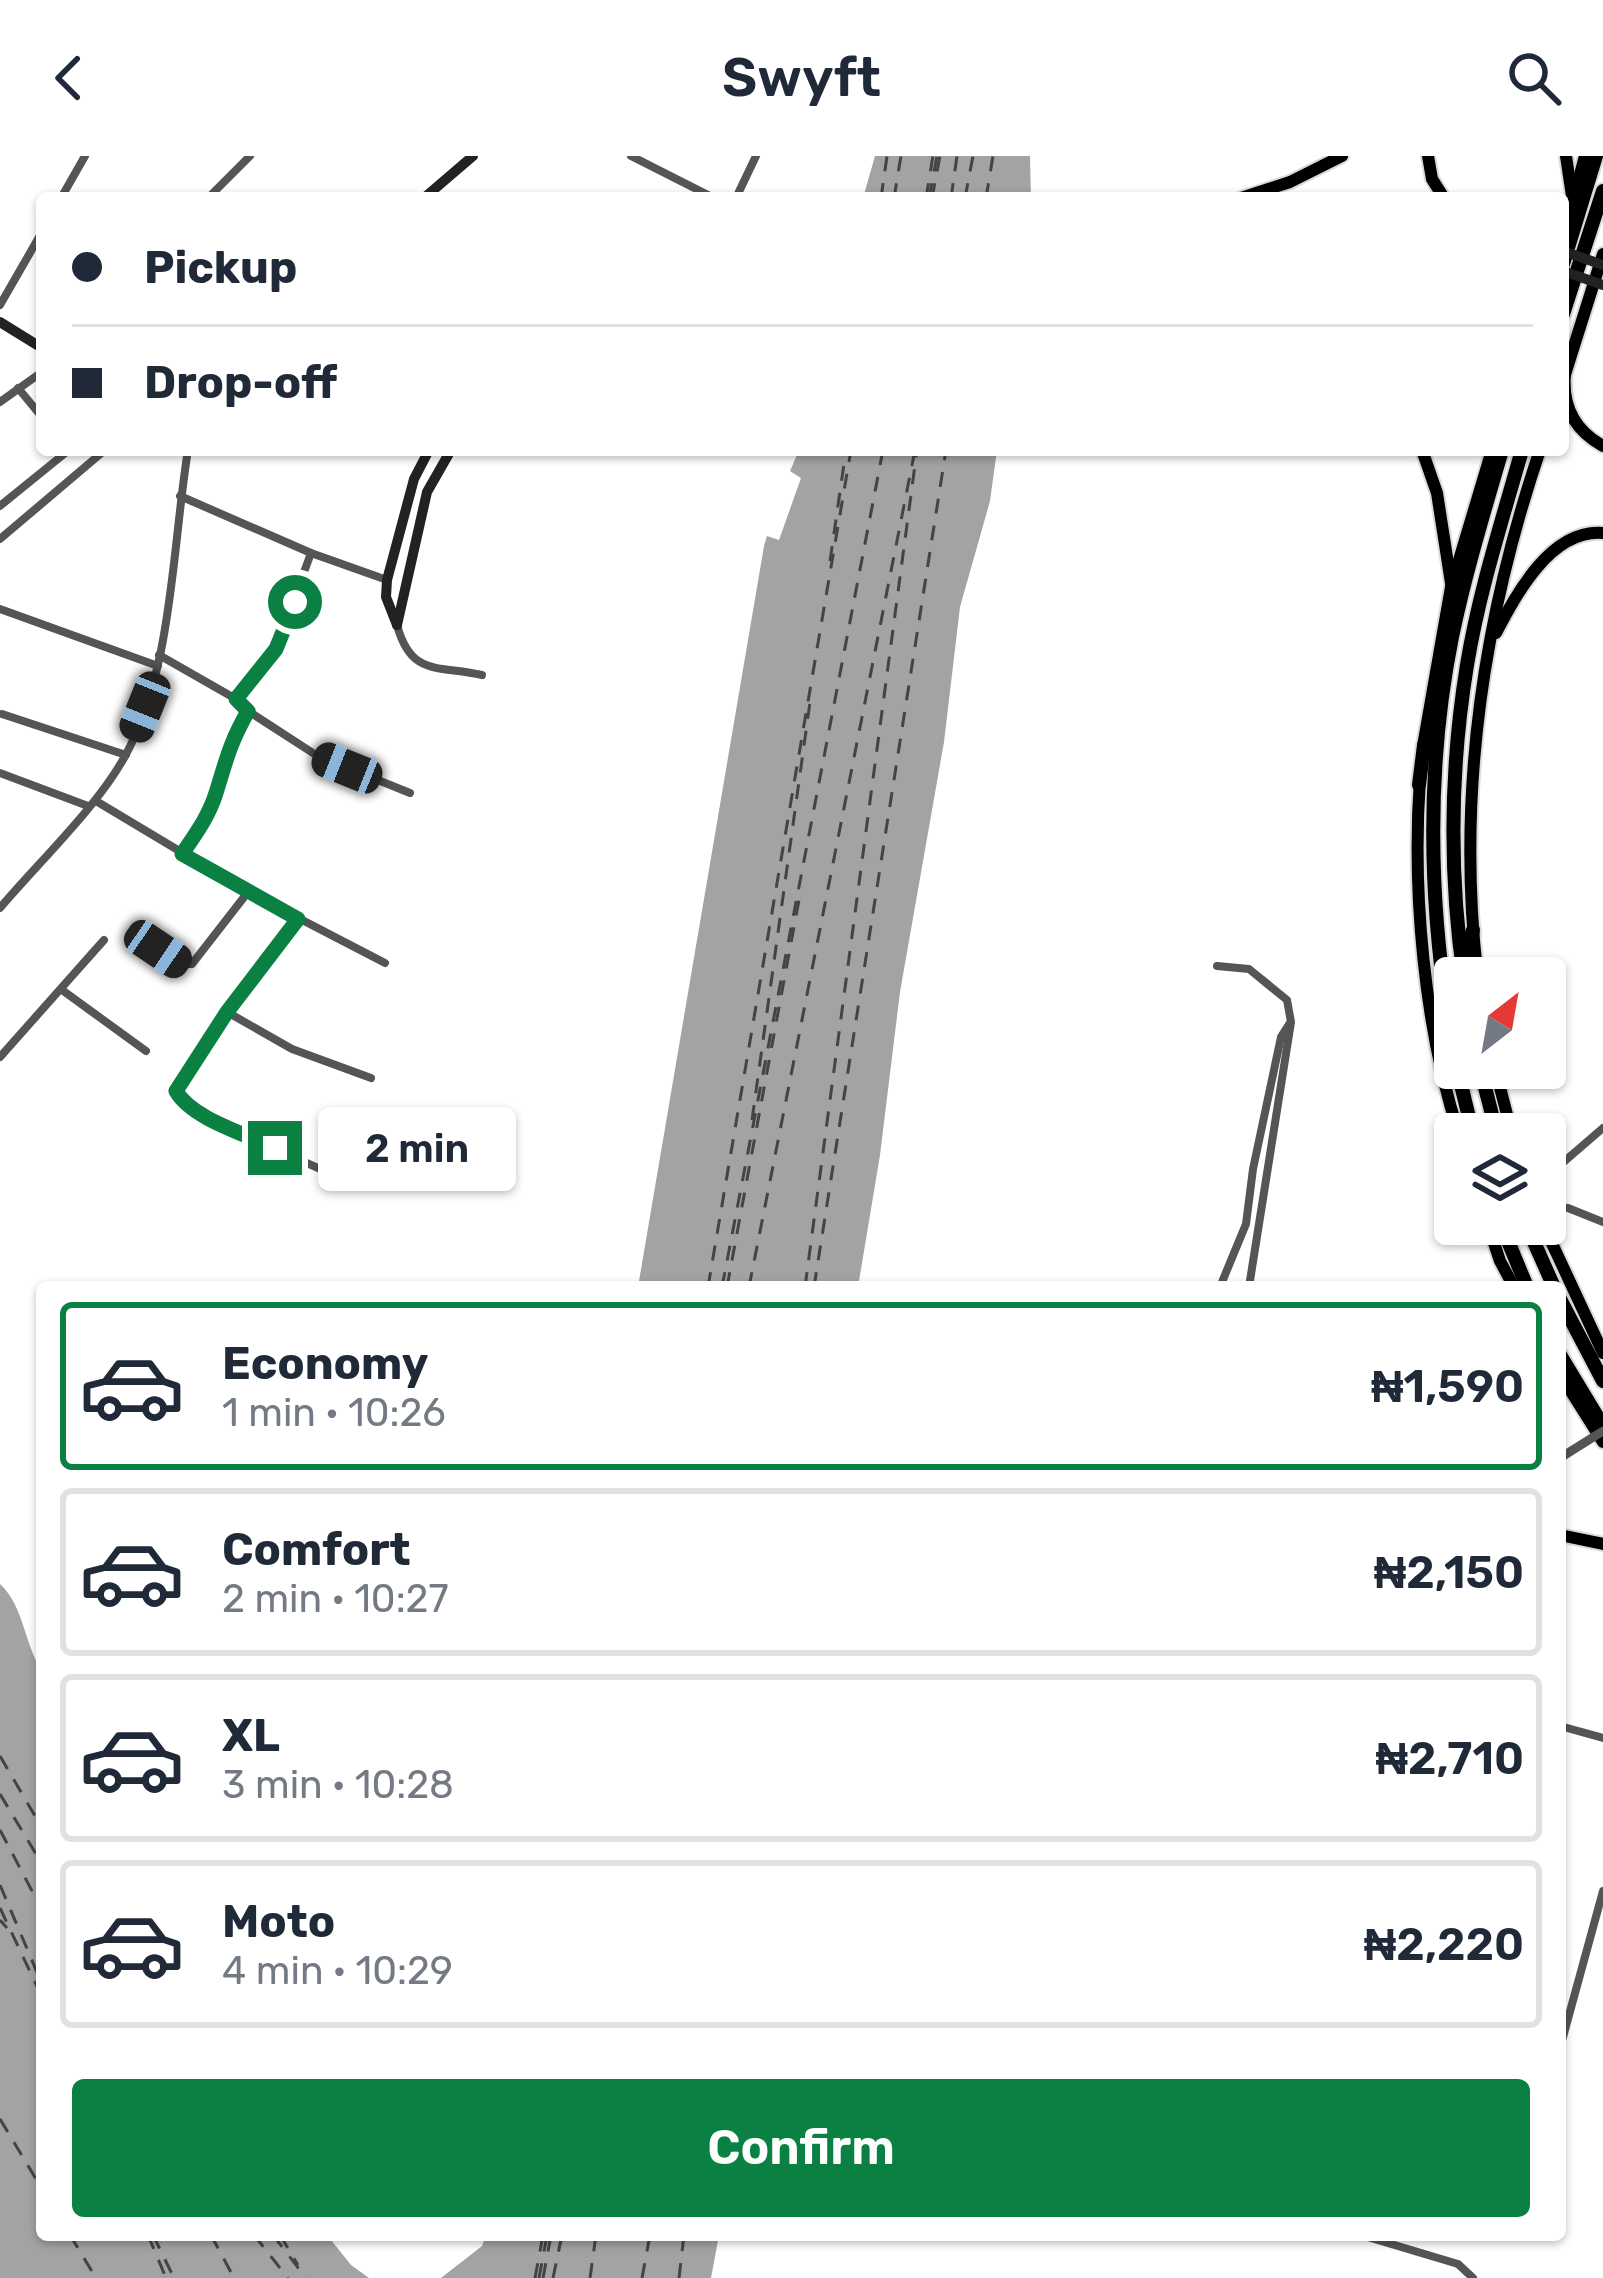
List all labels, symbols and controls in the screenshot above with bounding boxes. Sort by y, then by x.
icon: back [36,45,102,111]
icon: search [1501,45,1567,111]
text: Swyft [722,46,881,110]
text: Pickup [144,241,297,294]
text: Drop-off [144,356,337,409]
route start [268,575,322,629]
car [115,667,175,747]
car [307,738,387,798]
car [118,914,198,984]
north arrow [1434,957,1566,1089]
map controls [1434,957,1566,1245]
callout: 2 min [317,1106,515,1190]
button: layers [1434,1113,1566,1245]
route end [248,1121,302,1175]
text: 2 min [365,1126,469,1172]
icon: car [78,1332,186,1440]
text: Economy [222,1337,428,1390]
text: ₦1,590 [1371,1360,1524,1413]
text: 1 min · 10:26 [222,1390,446,1436]
icon: car [78,1518,186,1626]
text: Comfort [222,1523,411,1576]
text: ₦2,150 [1374,1546,1524,1599]
text: 2 min · 10:27 [222,1576,449,1622]
icon: car [78,1704,186,1812]
text: XL [222,1709,280,1762]
text: ₦2,710 [1375,1732,1524,1785]
text: 3 min · 10:28 [222,1762,454,1808]
icon: car [78,1890,186,1998]
text: Moto [222,1895,335,1948]
text: ₦2,220 [1364,1918,1524,1971]
text: 4 min · 10:29 [222,1948,453,1994]
button: Confirm [72,2079,1530,2217]

